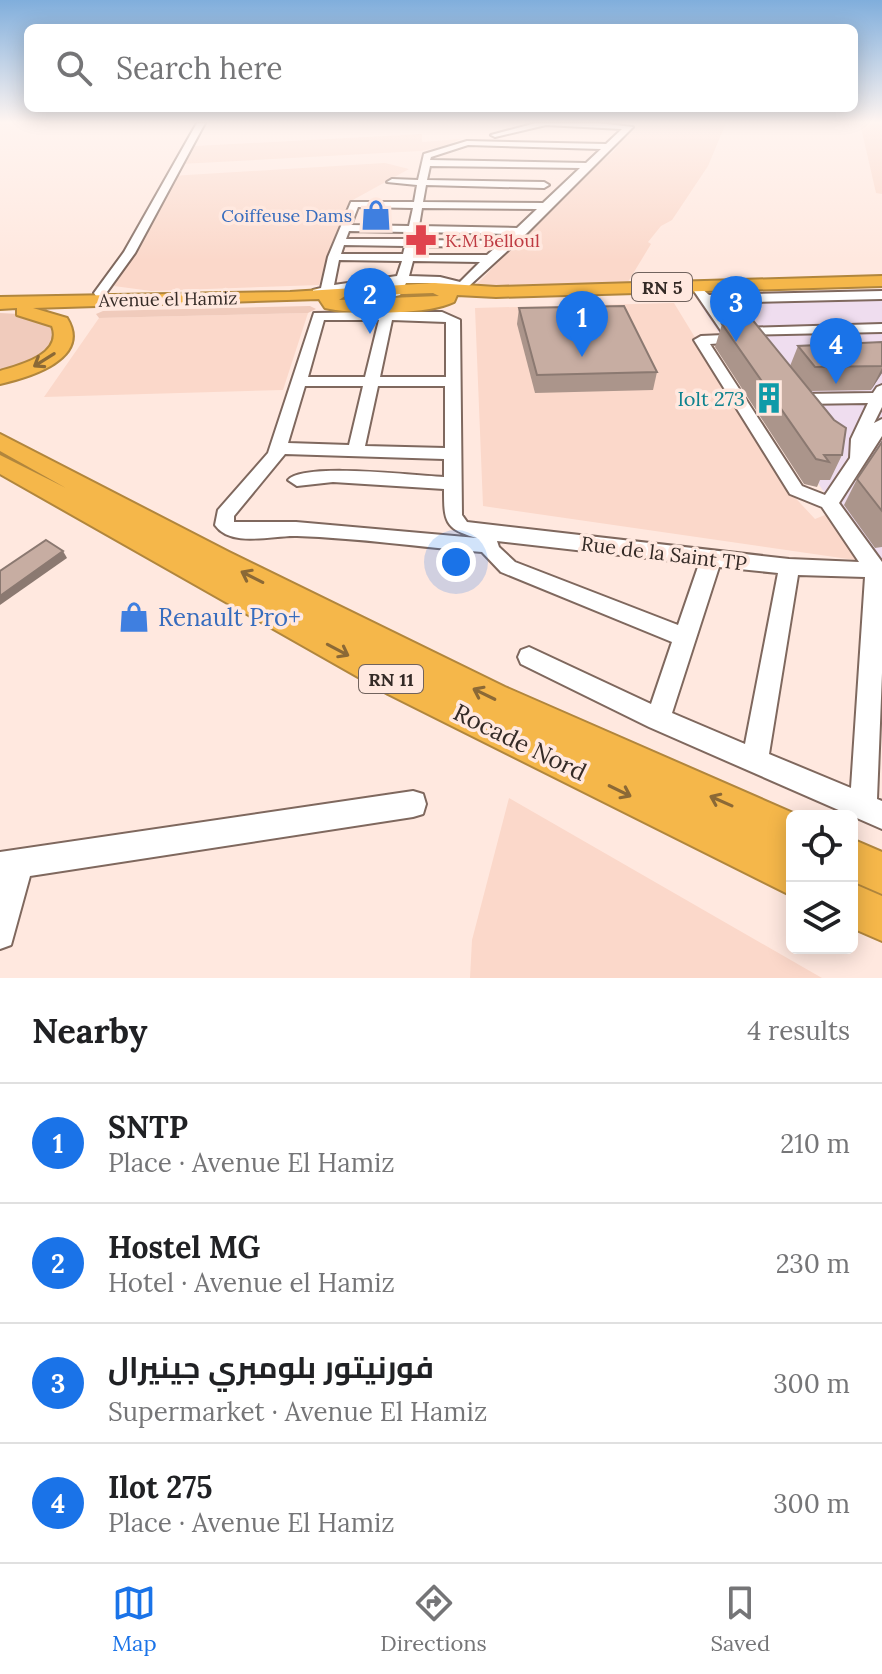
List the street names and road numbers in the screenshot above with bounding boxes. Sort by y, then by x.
road number: RN 5 [632,273,692,301]
street label: Avenue el Hamiz [97,286,238,312]
street label: Rue de la Saint TP [580,530,748,576]
road number: RN 11 [359,665,423,693]
street label: Rocade Nord [448,696,592,788]

